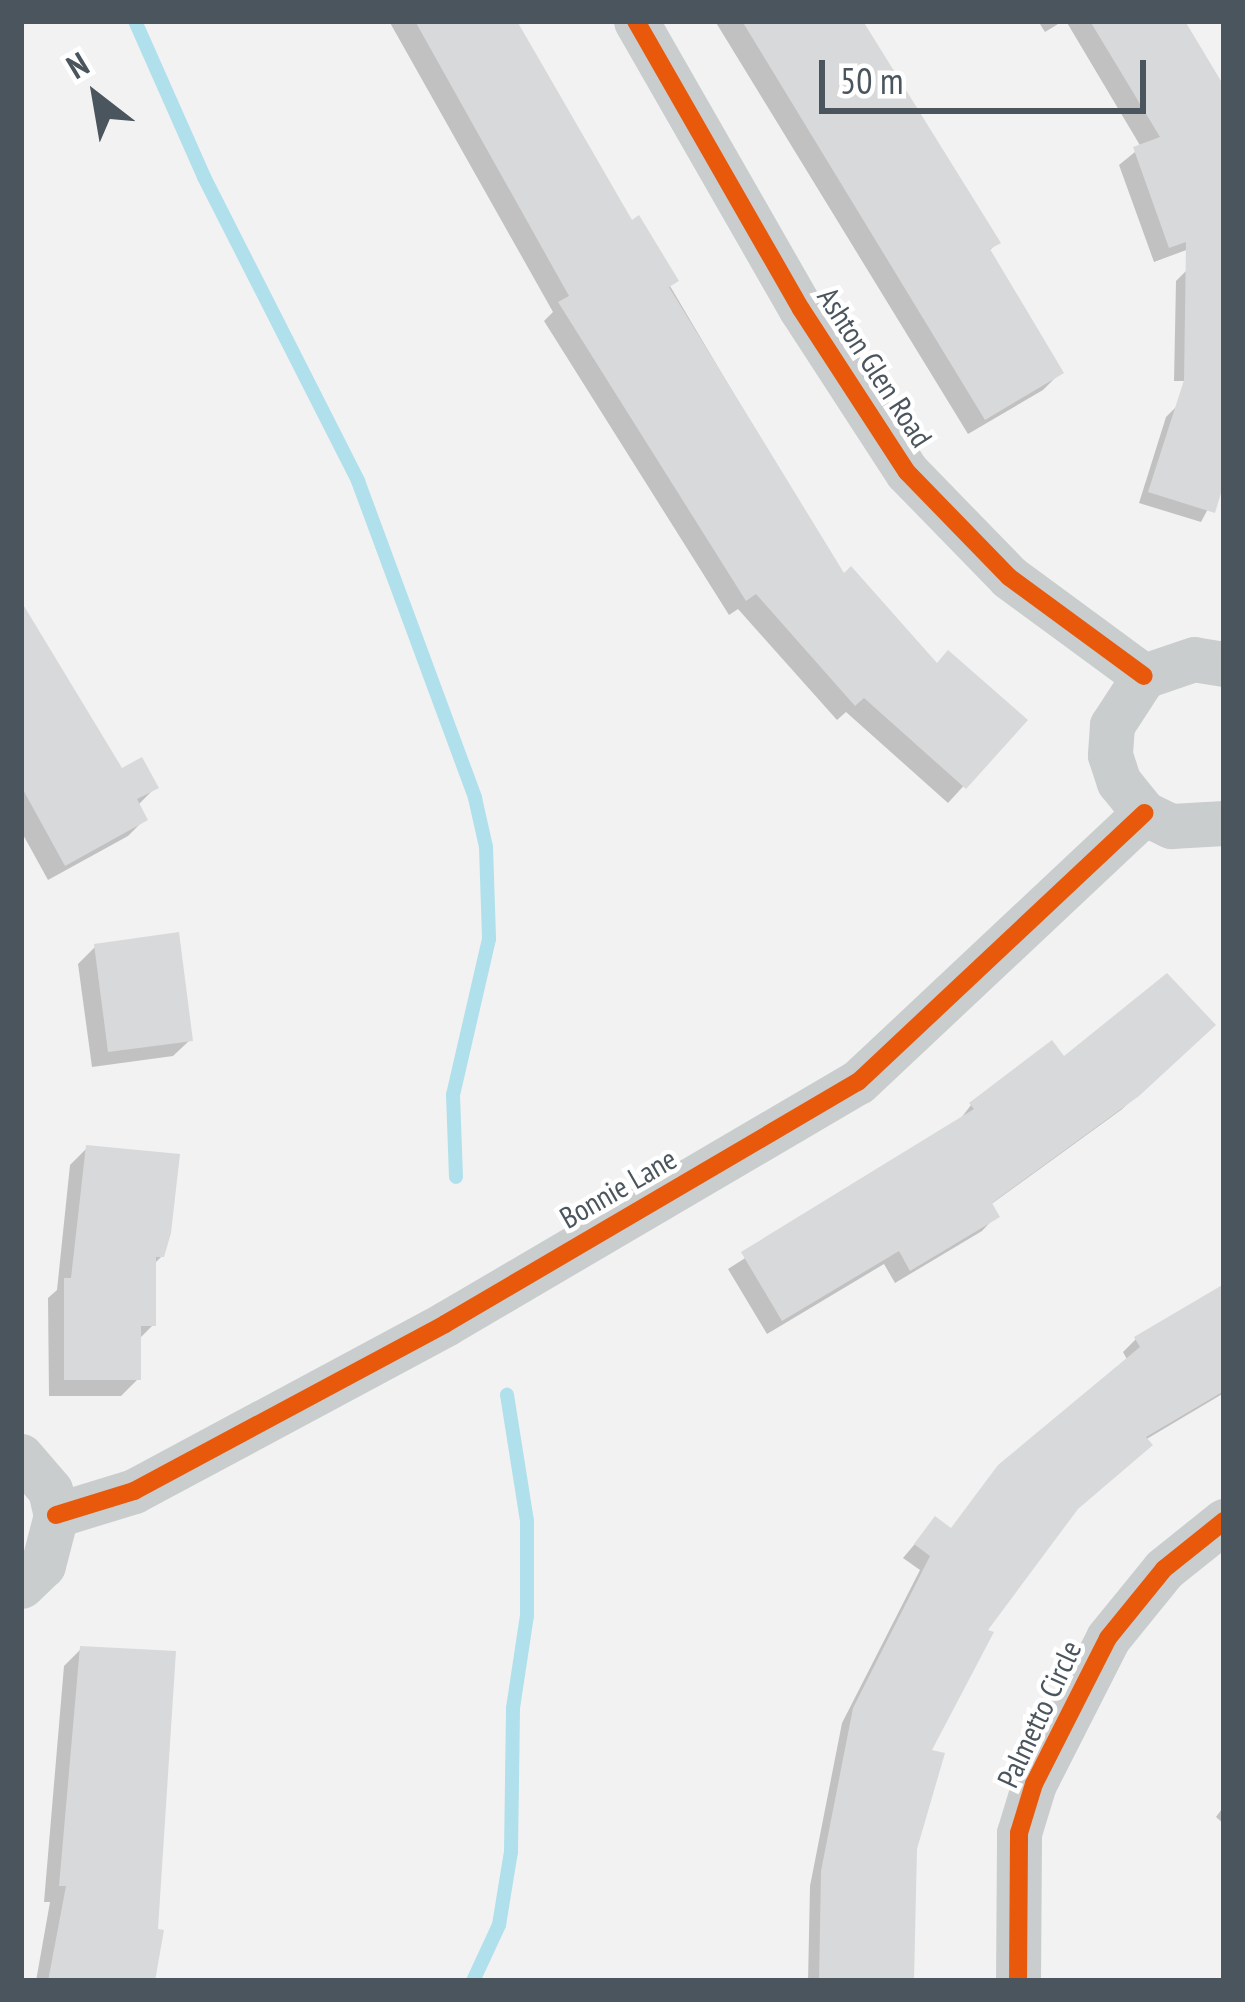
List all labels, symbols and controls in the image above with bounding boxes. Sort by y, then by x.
north arrow [36,36,156,156]
scale bar [825,36,1152,110]
text: N [58,42,96,88]
text: 50 m [840,57,903,104]
street label: Ashton Glen Road [810,281,940,453]
street label: Bonnie Lane [553,1140,683,1236]
street label: Palmetto Circle [989,1635,1089,1793]

